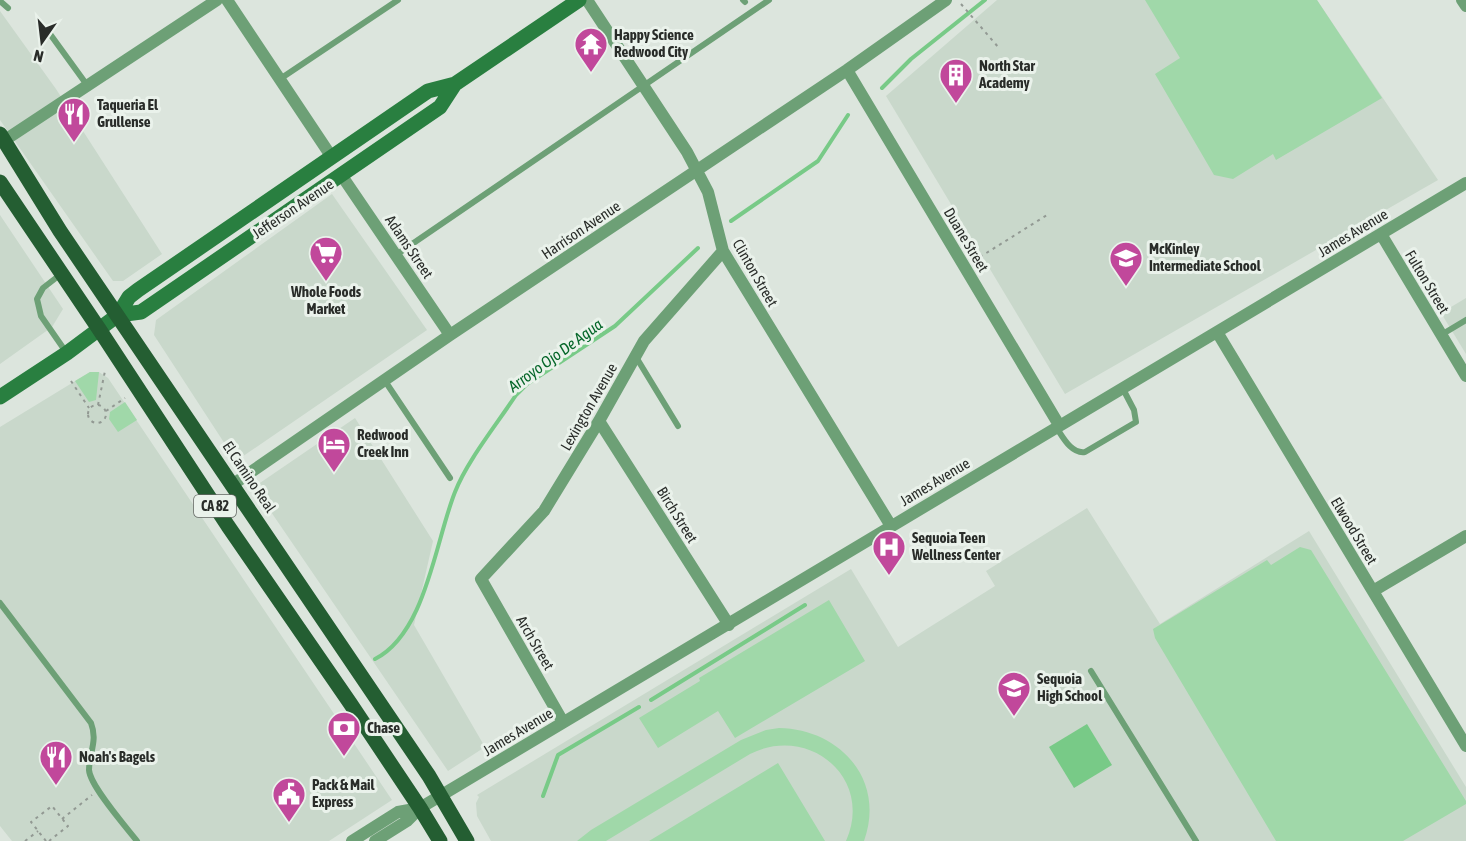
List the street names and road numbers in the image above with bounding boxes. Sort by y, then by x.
street label: Jefferson Avenue [249,175,337,242]
street label: Harrison Avenue [538,197,623,262]
street label: Duane Street [941,205,992,275]
street label: James Avenue [1315,205,1391,260]
street label: Adams Street [382,212,437,282]
street label: Clinton Street [729,236,782,309]
street label: Fulton Street [1402,247,1453,316]
street label: Lexington Avenue [557,360,620,453]
street label: El Camino Real [219,438,279,515]
street label: James Avenue [897,454,973,509]
street label: Birch Street [654,484,701,546]
street label: Elwood Street [1328,494,1381,567]
road number: CA 82 [194,495,236,517]
street label: Arch Street [513,613,558,673]
street label: James Avenue [480,704,556,759]

